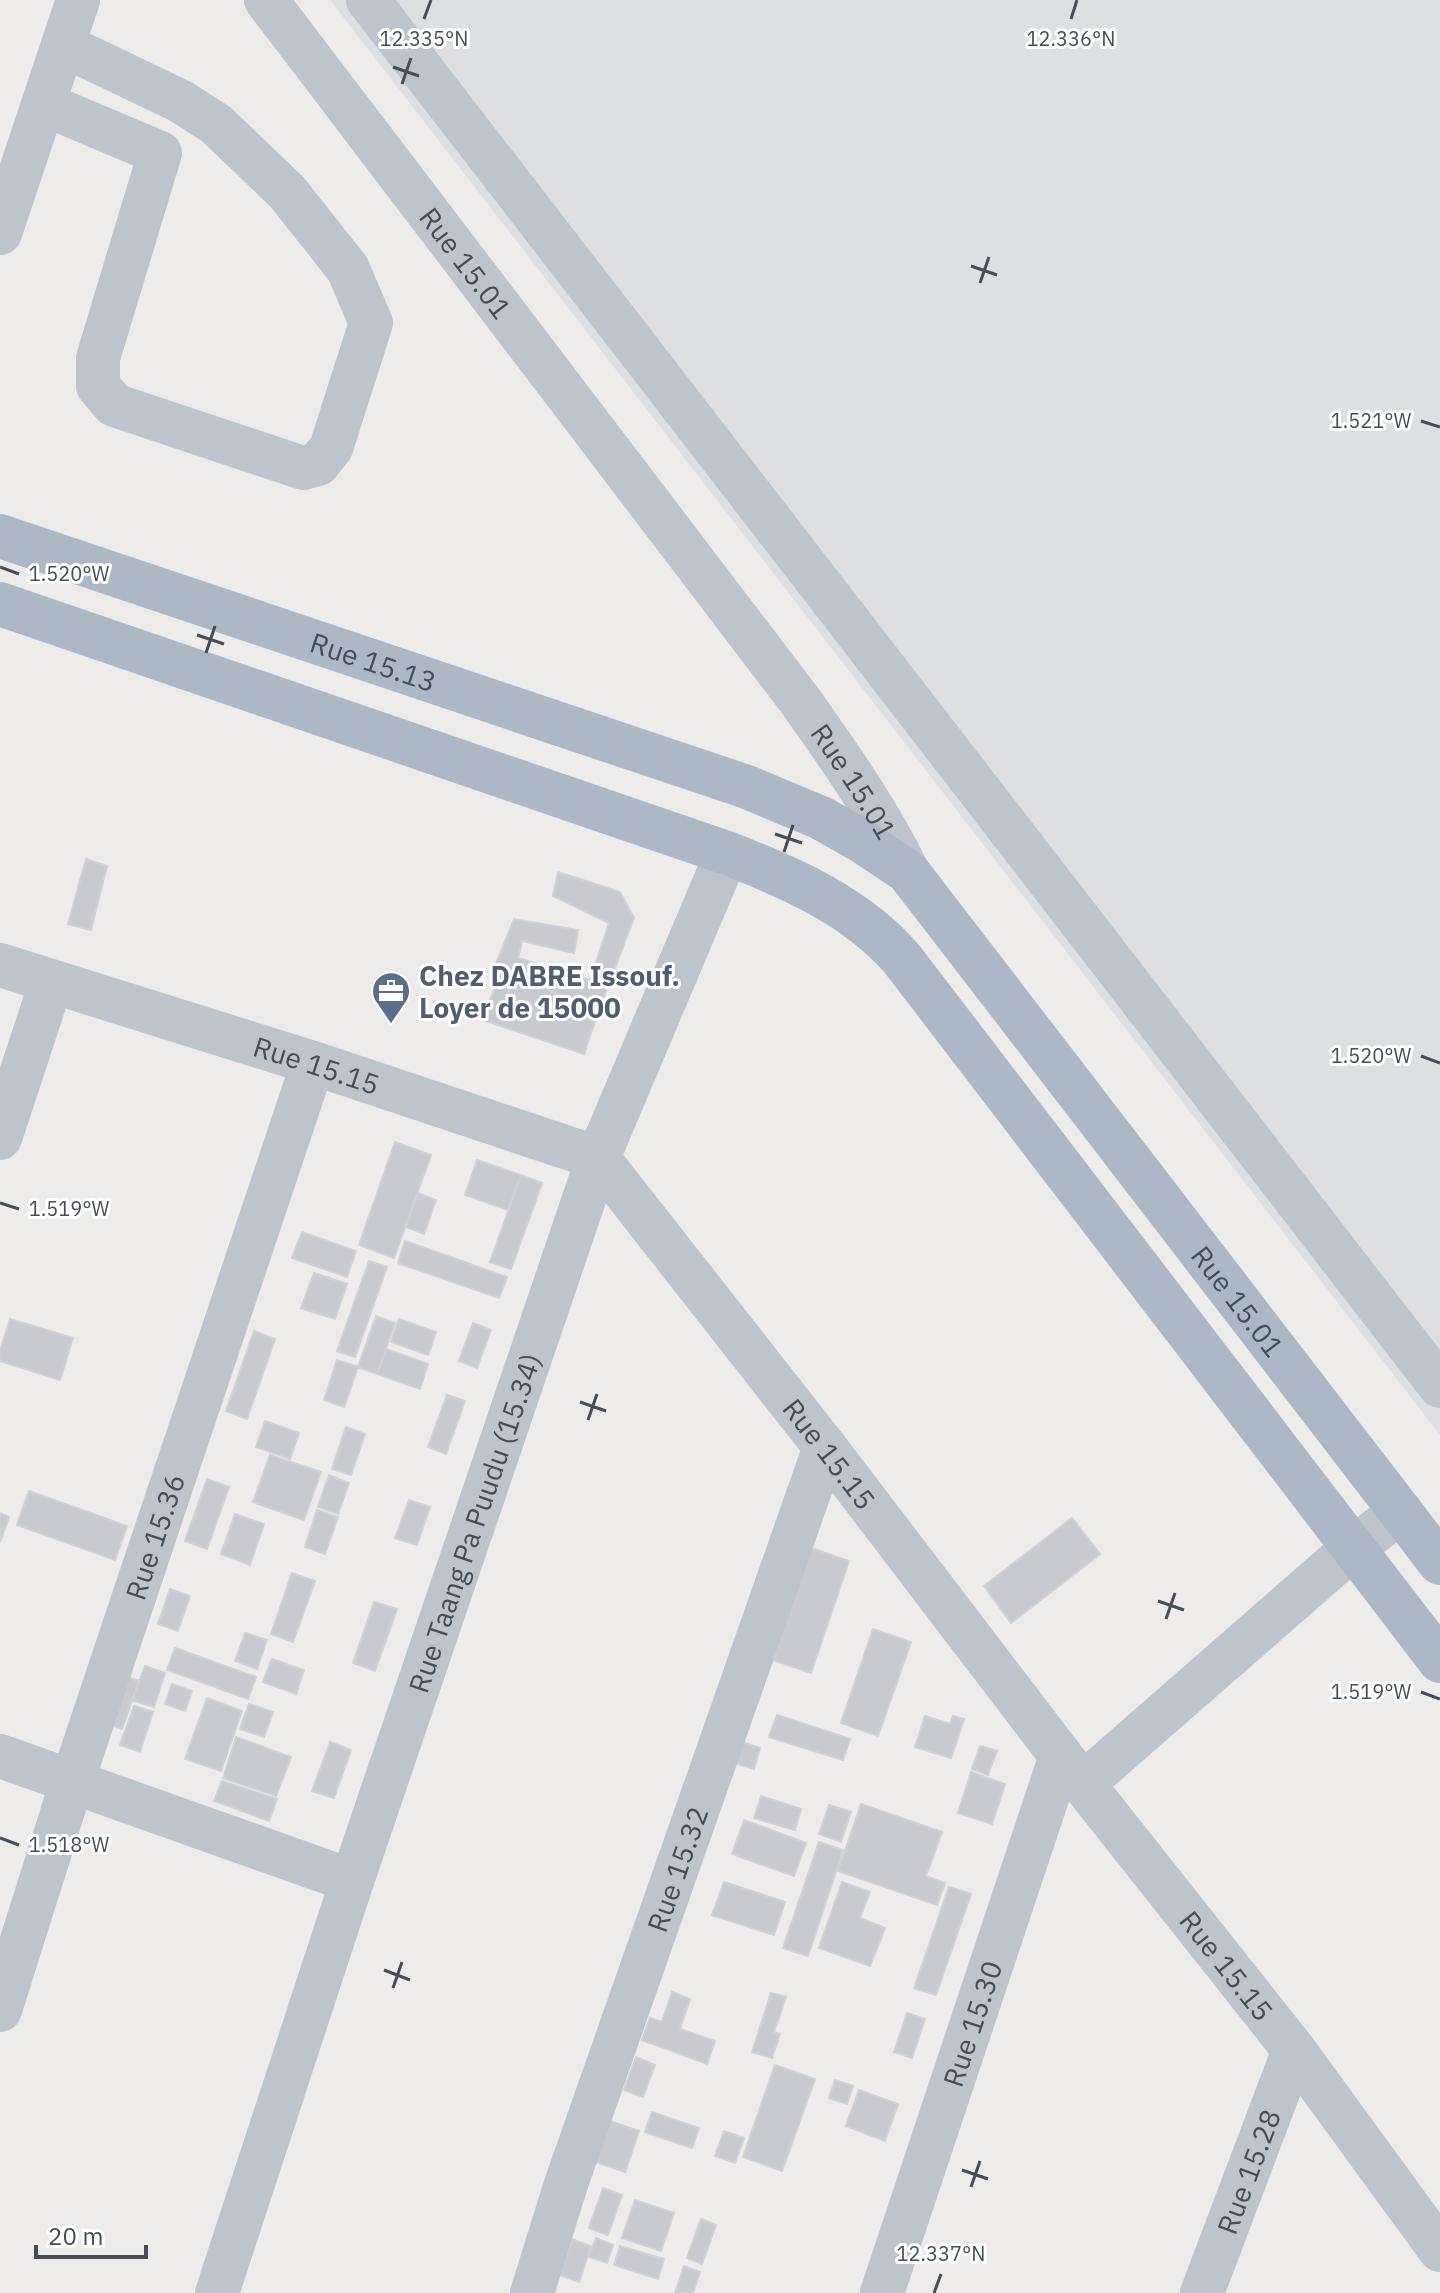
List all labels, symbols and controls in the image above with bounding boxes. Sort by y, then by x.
text: 12.335°N [380,25,468,52]
text: 12.336°N [1027,25,1115,52]
street label: Rue 15.01 [412,199,520,326]
text: 1.521°W [1331,407,1411,434]
text: 1.520°W [29,560,109,587]
street label: Rue 15.13 [306,623,441,700]
street label: Rue 15.01 [803,716,905,845]
place label: Chez DABRE Issouf. Loyer de 15000 [419,957,680,1026]
office icon: Chez DABRE Issouf. Loyer de 15000 [370,970,412,1025]
street label: Rue 15.15 [249,1027,385,1102]
text: 1.520°W [1331,1042,1411,1069]
text: 1.519°W [29,1195,109,1222]
street label: Rue 15.01 [1184,1238,1293,1364]
street label: Rue Taang Pa Puudu (15.34) [399,1348,549,1697]
street label: Rue 15.15 [775,1391,884,1517]
street label: Rue 15.36 [116,1469,193,1604]
text: 1.519°W [1331,1678,1411,1705]
street label: Rue 15.32 [638,1801,716,1937]
text: 1.518°W [29,1831,109,1858]
street label: Rue 15.15 [1172,1903,1282,2028]
street label: Rue 15.30 [934,1956,1010,2091]
street label: Rue 15.28 [1208,2104,1288,2239]
scale bar [36,2209,146,2259]
text: 20 m [48,2220,103,2252]
text: 12.337°N [897,2240,985,2267]

